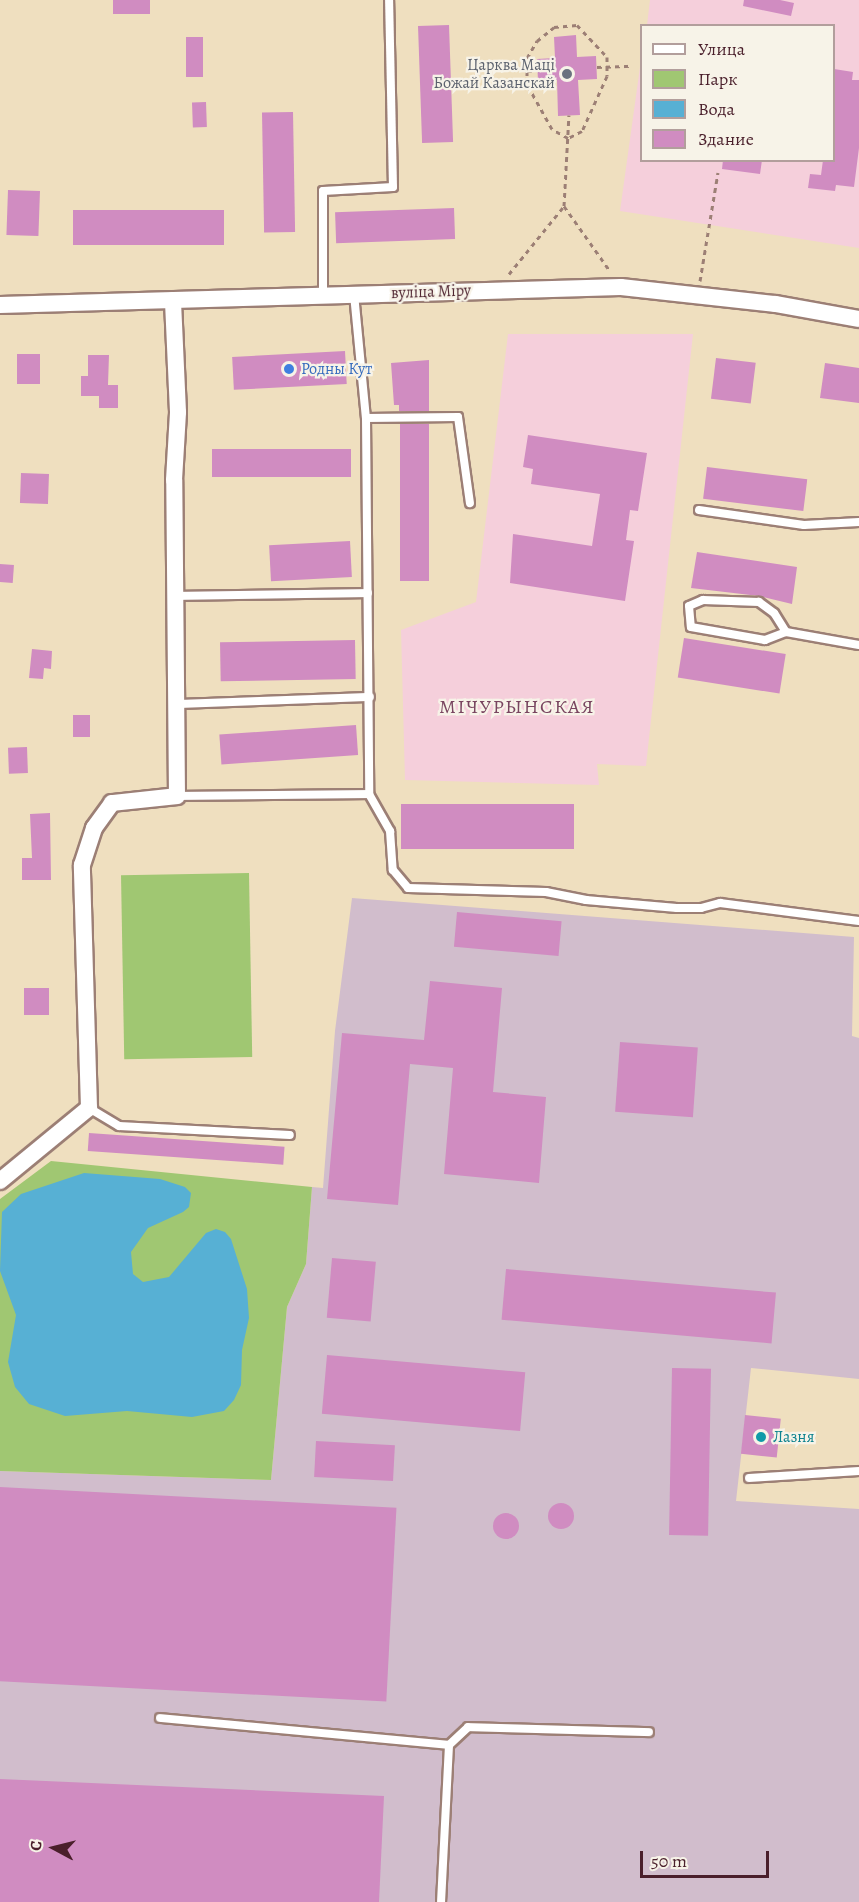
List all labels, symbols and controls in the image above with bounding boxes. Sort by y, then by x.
legend [640,24,835,162]
text: Улица [698,37,745,61]
place label: Царква Маці Божай Казанскай [433,55,555,93]
marker: Царква Маці Божай Казанскай [560,67,574,81]
text: Парк [698,67,738,91]
text: Вода [698,97,735,121]
text: Здание [698,127,754,151]
street label: вуліца Міру [391,281,471,303]
place label: Родны Кут [301,359,372,379]
marker: Родны Кут [282,362,296,376]
district label: МІЧУРЫНСКАЯ [439,694,595,718]
place label: Лазня [773,1427,814,1447]
marker: Лазня [754,1430,768,1444]
north arrow [24,1818,84,1878]
scale bar [643,1839,772,1877]
text: С [25,1840,48,1852]
text: 50 m [651,1849,687,1873]

